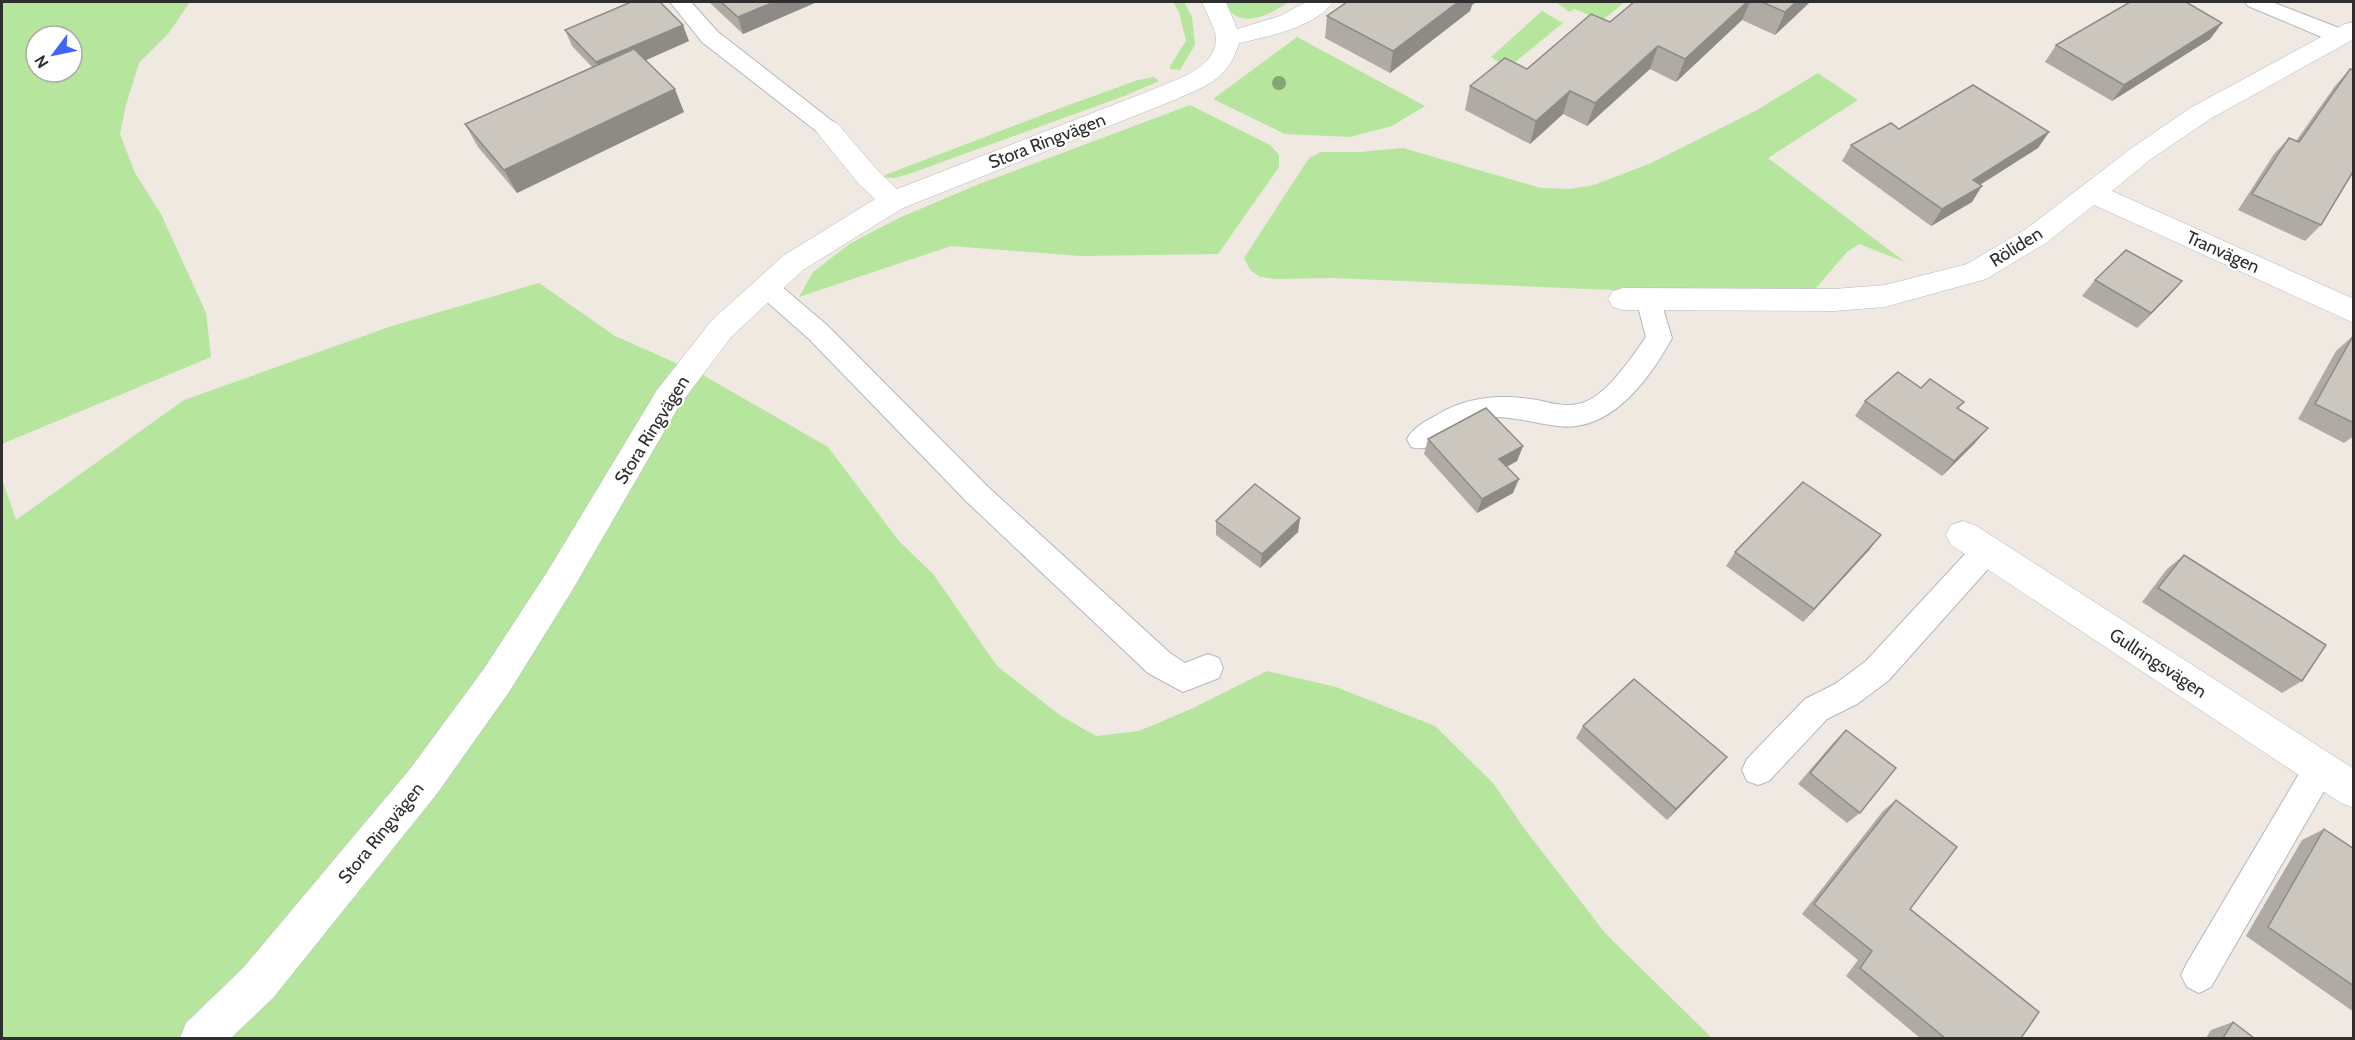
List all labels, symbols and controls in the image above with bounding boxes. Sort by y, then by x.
north arrow [24,24,84,84]
text: N [31,52,53,72]
street label: Stora Ringvägen [985,109,1109,173]
street label: Röliden [1986,222,2046,272]
street label: Tranvägen [2183,226,2263,278]
street label: Stora Ringvägen [610,372,694,488]
street label: Gullringsvägen [2105,623,2211,703]
street label: Stora Ringvägen [334,778,428,888]

